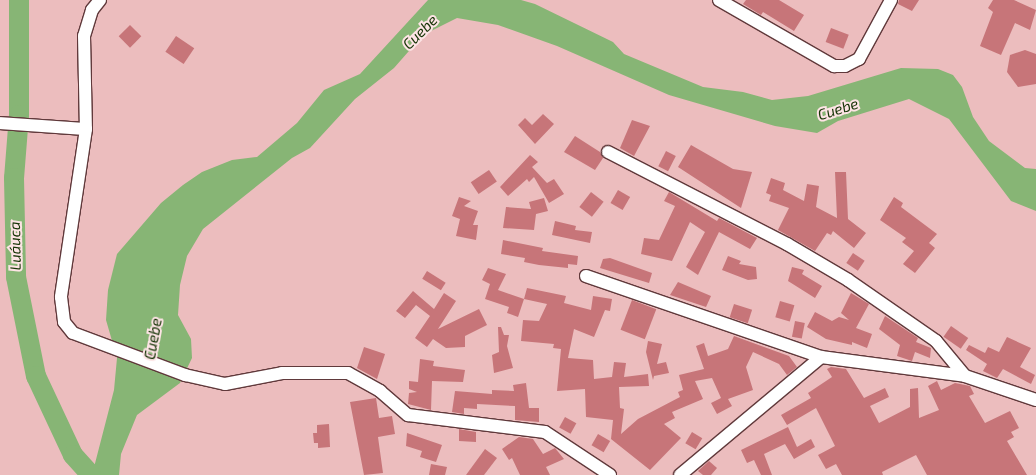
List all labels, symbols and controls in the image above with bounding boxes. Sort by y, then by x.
water label: Cuebe [399,11,441,53]
water label: Cuebe [815,94,861,124]
water label: Luáuca [6,221,24,271]
water label: Cuebe [141,317,165,361]

